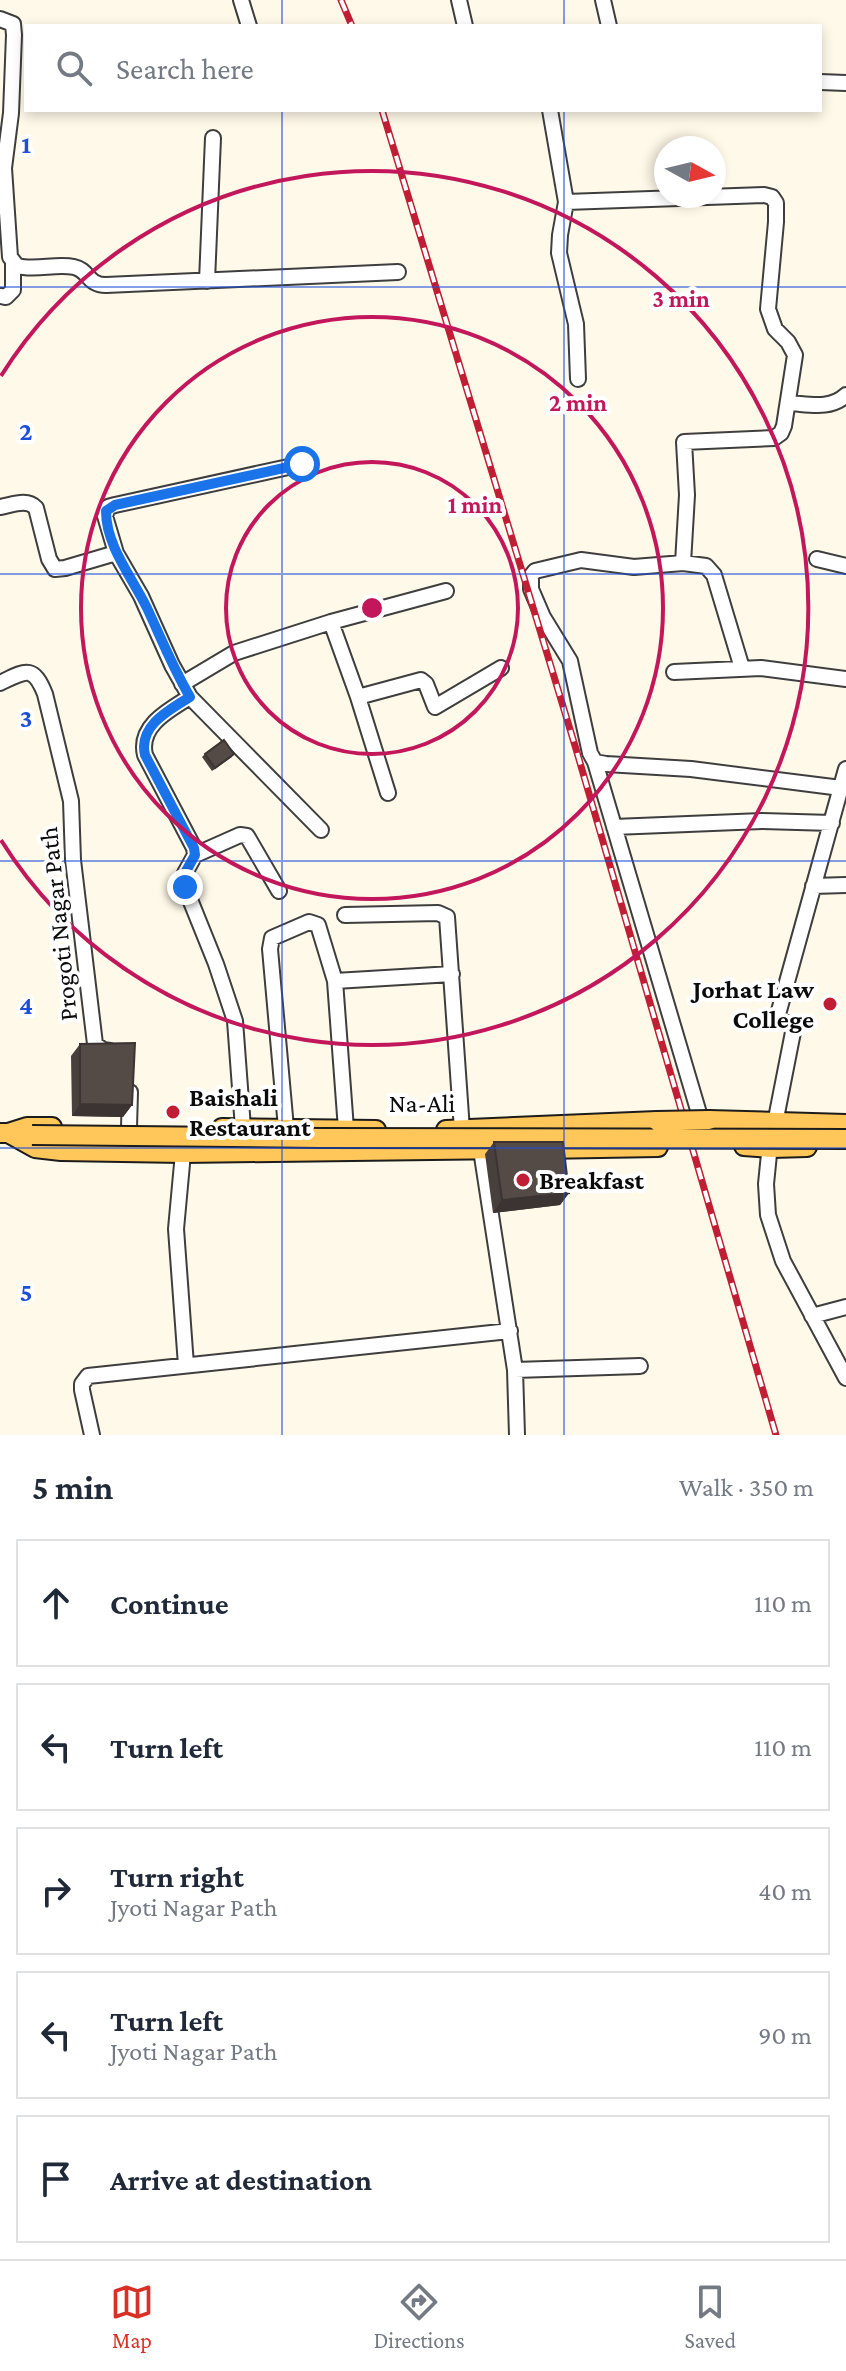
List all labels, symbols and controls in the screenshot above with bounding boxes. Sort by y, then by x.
search box [24,24,822,112]
icon: search [52,46,96,90]
text: Search here [116,52,254,85]
text: 1 [21,130,31,159]
north arrow [654,136,726,208]
text: 3 min [652,285,710,312]
text: 2 min [549,389,607,416]
text: 2 [19,417,33,446]
route start [284,446,320,482]
text: 1 min [448,491,503,518]
centre of rings [358,594,386,622]
text: 3 [20,704,32,733]
street label: Progoti Nagar Path [34,825,83,1022]
route end [167,869,203,905]
place label: Jorhat Law College [690,975,814,1034]
text: 4 [19,991,33,1020]
marker: Jorhat Law College [821,995,839,1013]
place label: Baishali Restaurant [189,1083,311,1142]
street label: Na-Ali [389,1089,456,1118]
marker: Baishali Restaurant [164,1103,182,1121]
place label: Breakfast [539,1166,645,1195]
marker: Breakfast [514,1171,532,1189]
text: 5 [20,1278,32,1307]
text: 5 min [32,1469,113,1506]
text: Walk · 350 m [679,1473,814,1502]
icon: ahead [34,1581,78,1625]
text: Continue [110,1587,229,1620]
text: 110 m [754,1589,812,1618]
icon: left [34,1725,78,1769]
text: Turn left [110,1731,223,1764]
text: 110 m [754,1733,812,1762]
text: Turn right [110,1860,244,1893]
icon: right [34,1869,78,1913]
text: 40 m [758,1877,812,1906]
text: Jyoti Nagar Path [110,1893,277,1922]
text: Turn left [110,2004,223,2037]
icon: left [34,2013,78,2057]
text: 90 m [758,2021,812,2050]
text: Jyoti Nagar Path [110,2037,277,2066]
icon: arrive [34,2157,78,2201]
text: Arrive at destination [110,2163,372,2196]
tab: Map [110,2280,154,2353]
tab: Directions [374,2280,465,2353]
tab: Saved [685,2280,736,2353]

